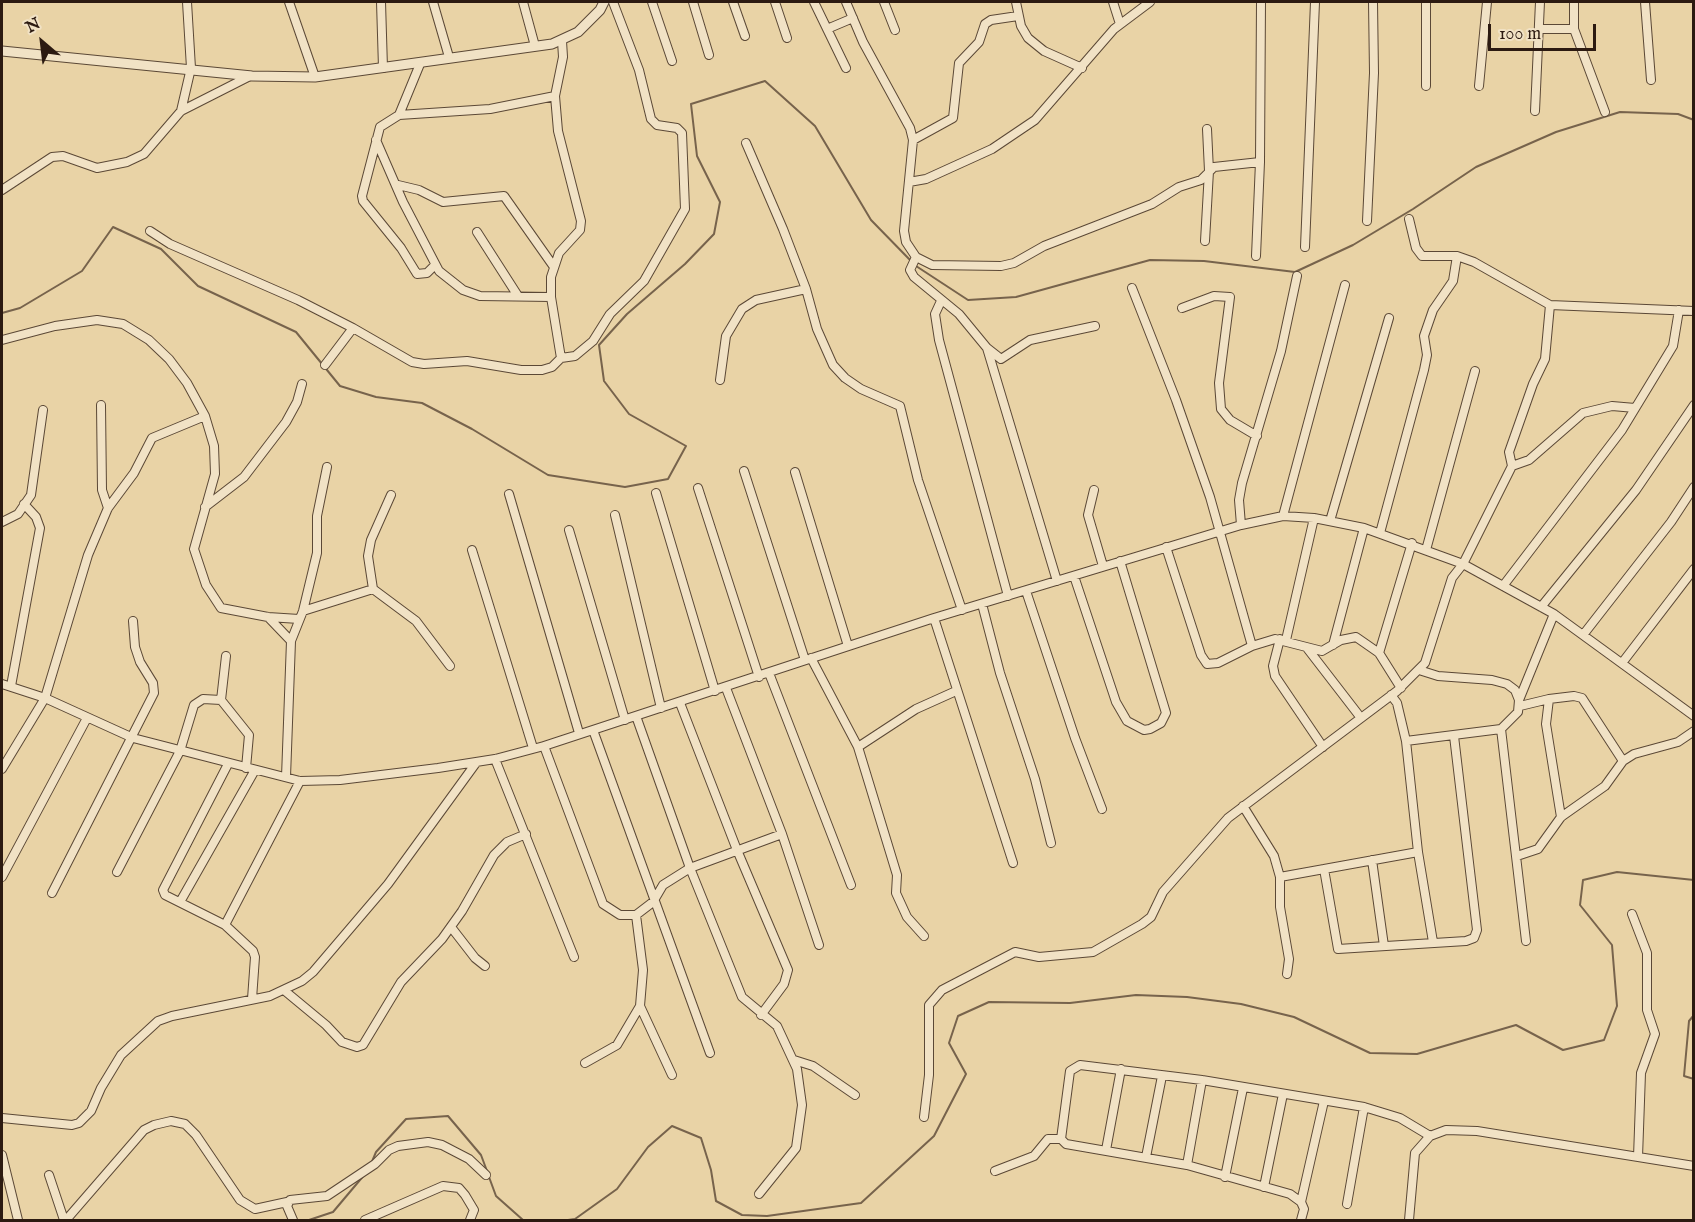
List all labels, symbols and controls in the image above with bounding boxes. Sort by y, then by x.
north arrow [12,12,72,72]
scale bar [1491,12,1599,50]
text: N [23,14,44,38]
text: 100 m [1499,23,1541,46]

